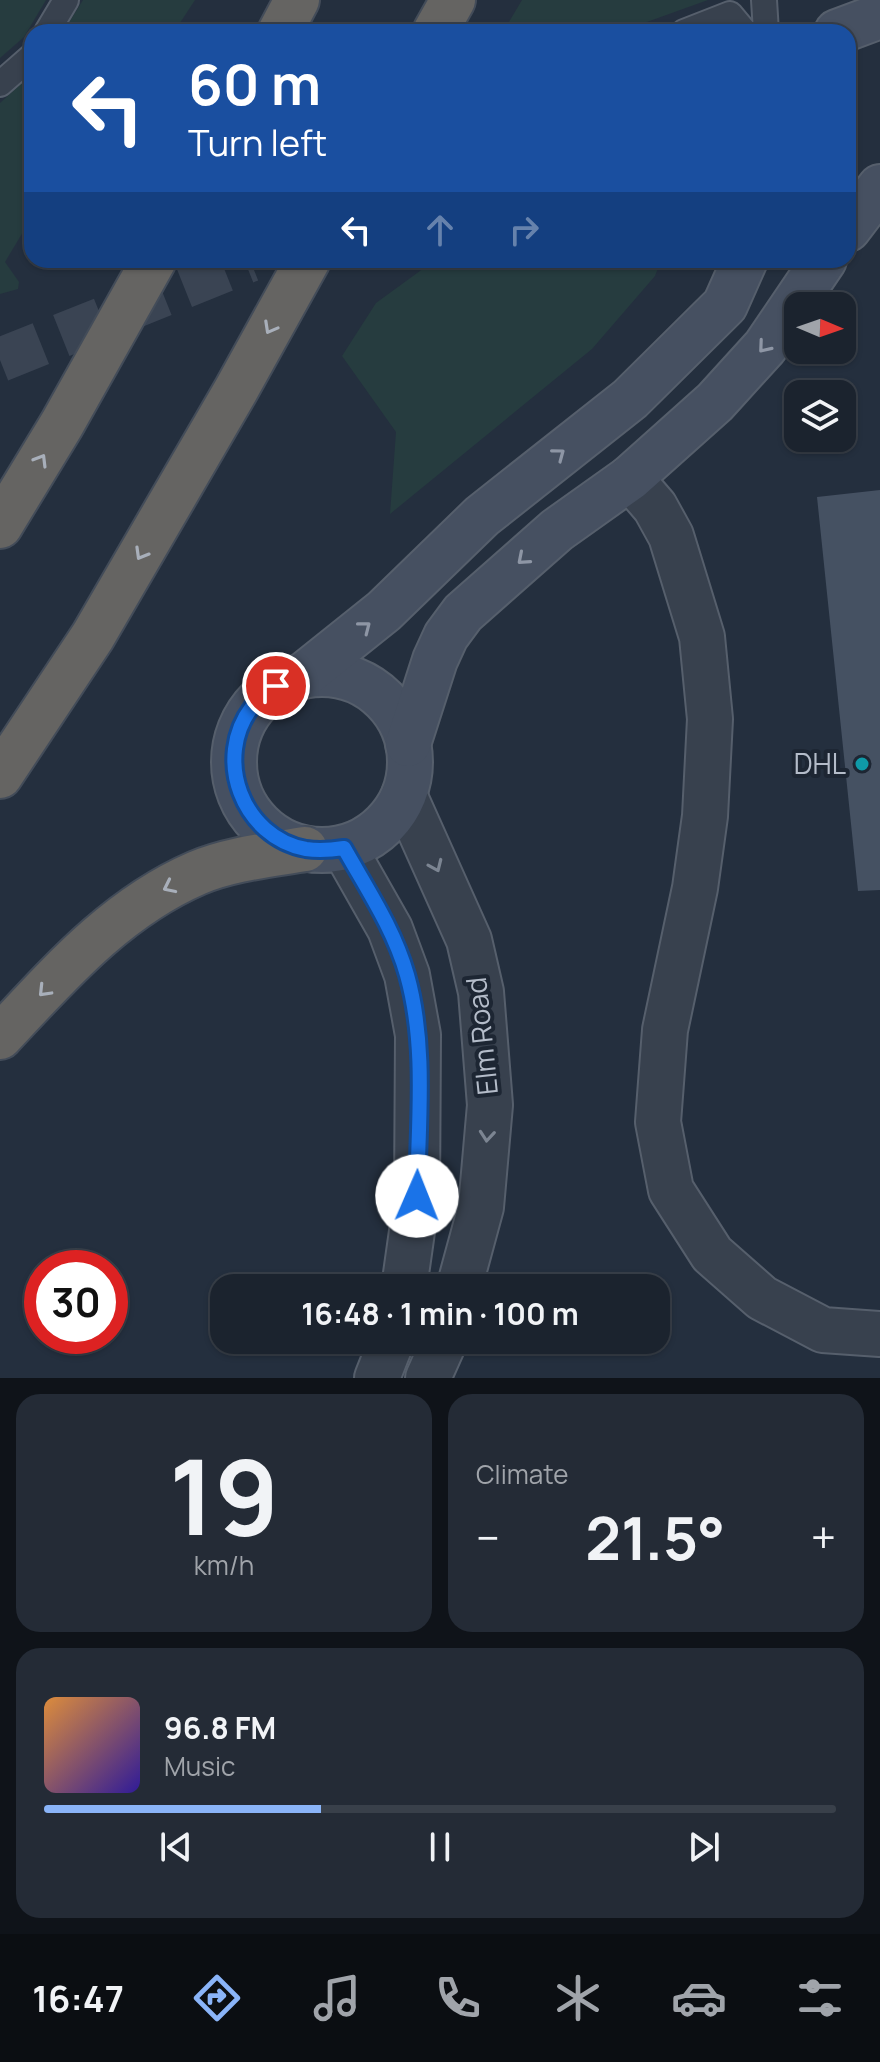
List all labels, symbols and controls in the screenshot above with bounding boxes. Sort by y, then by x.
text: 60 m [188,45,321,122]
icon: left [56,56,160,160]
text: Turn left [188,118,327,167]
icon: left [334,208,378,252]
icon: ahead [418,208,462,252]
icon: right [502,208,546,252]
north arrow [784,292,856,364]
map controls [784,292,856,452]
one-way arrow [265,320,280,334]
one-way arrow [759,338,774,352]
button: layers [784,380,856,452]
one-way arrow [551,450,565,464]
one-way arrow [31,454,46,468]
one-way arrow [135,545,151,559]
one-way arrow [518,549,532,564]
one-way arrow [356,622,371,636]
pin [242,652,310,720]
icon: arrive [254,664,298,708]
place label: DHL [794,744,846,782]
marker: DHL [853,755,871,773]
one-way arrow [426,858,442,872]
one-way arrow [163,877,178,893]
street label: Elm Road [456,975,506,1097]
one-way arrow [39,981,53,996]
one-way arrow [479,1130,496,1143]
position arrow [375,1154,459,1238]
speed limit sign: 30 [24,1250,128,1354]
text: 16:48 · 1 min · 100 m [301,1293,579,1334]
text: 19 [169,1424,279,1566]
text: Climate [476,1456,568,1492]
text: 21.5° [585,1496,725,1578]
text: − [476,1507,500,1567]
text: + [811,1507,836,1567]
text: km/h [194,1547,254,1583]
text: 96.8 FM [164,1707,276,1748]
text: Music [164,1748,235,1784]
icon: previous [154,1825,198,1869]
icon: pause [418,1825,462,1869]
icon: next [682,1825,726,1869]
icon: directions [189,1970,245,2026]
icon: music [309,1970,365,2026]
icon: phone [430,1970,486,2026]
icon: climate [550,1970,606,2026]
icon: car [671,1970,727,2026]
icon: filters [792,1970,848,2026]
text: 16:47 [32,1974,124,2023]

